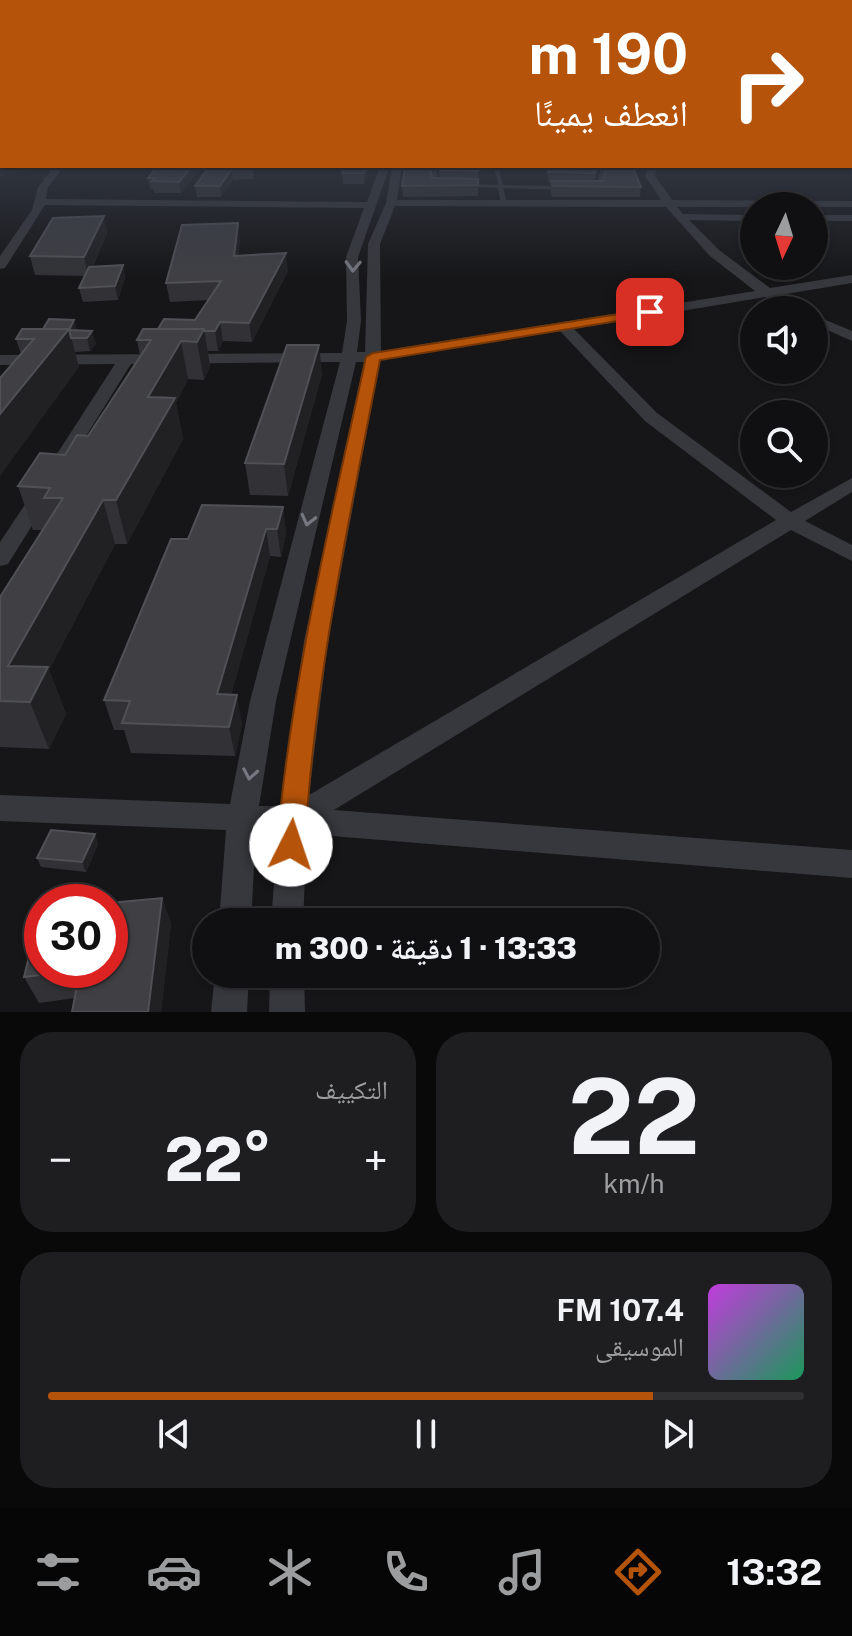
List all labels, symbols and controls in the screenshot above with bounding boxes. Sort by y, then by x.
text: 190 m [528,21,688,87]
icon: right [716,32,820,136]
text: انعطف يمينًا [534,92,688,134]
north arrow [740,192,828,280]
map controls [740,192,828,488]
one-way arrow [344,260,361,273]
pin [616,278,684,346]
icon: arrive [628,290,672,334]
button: sound [740,296,828,384]
button: search [740,400,828,488]
one-way arrow [300,513,317,527]
one-way arrow [243,767,260,781]
position arrow [249,803,333,887]
speed limit sign: 30 [24,884,128,988]
text: 13:33 · 1 دقيقة · 300 m [275,930,577,966]
text: 22 [568,1055,700,1177]
text: التكييف [315,1074,388,1105]
text: 22° [164,1124,272,1195]
text: − [48,1134,72,1186]
text: + [364,1134,388,1186]
text: km/h [603,1168,665,1199]
text: 107.4 FM [557,1292,684,1328]
text: الموسيقى [595,1331,684,1362]
icon: previous [152,1412,196,1456]
icon: pause [404,1412,448,1456]
icon: next [656,1412,700,1456]
icon: filters [30,1544,86,1600]
icon: car [146,1544,202,1600]
icon: climate [262,1544,318,1600]
icon: phone [378,1544,434,1600]
icon: music [494,1544,550,1600]
icon: directions [610,1544,666,1600]
text: 13:32 [726,1551,822,1593]

